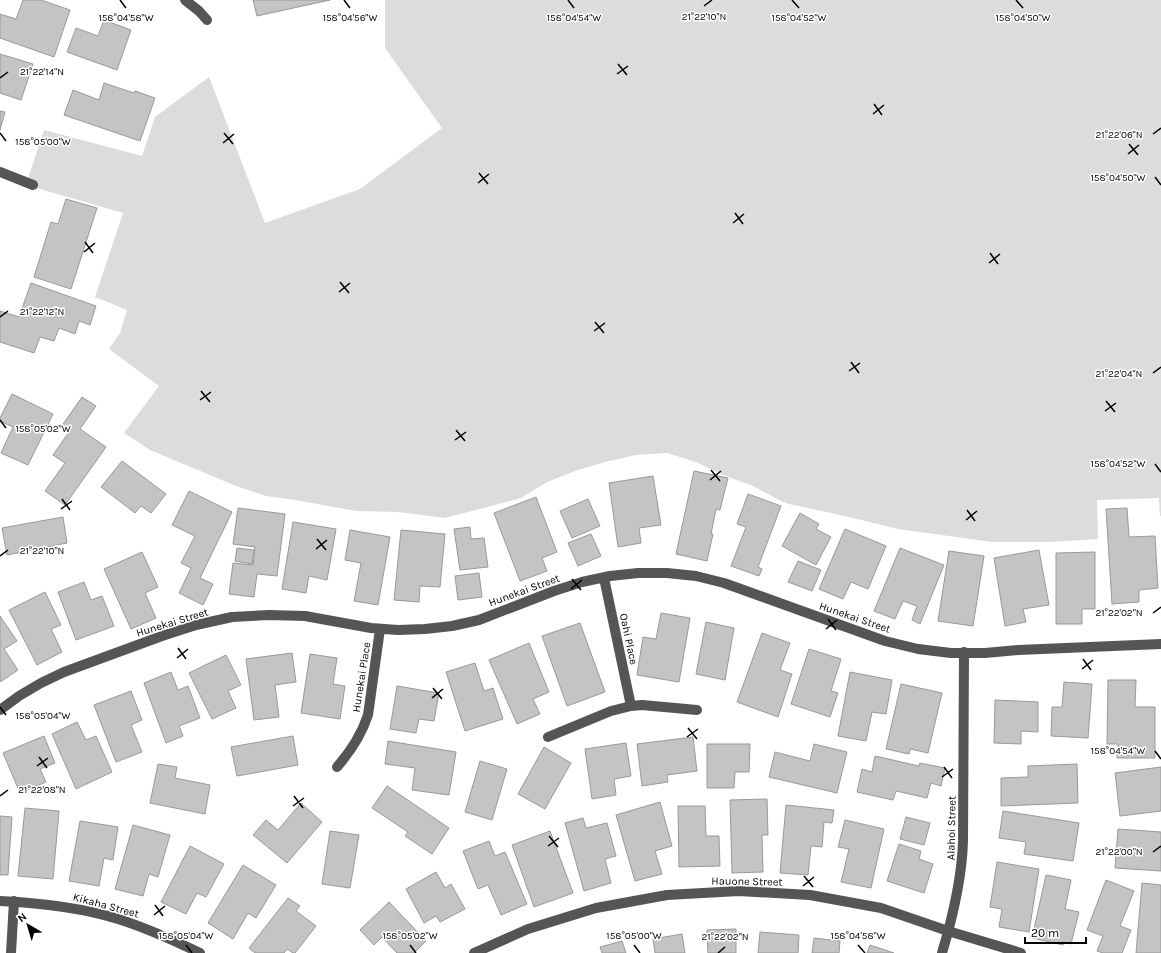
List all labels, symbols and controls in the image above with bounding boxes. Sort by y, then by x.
text: 21°22'10"N [682,11,726,23]
text: 158°04'58"W [98,12,154,24]
text: 158°04'56"W [323,12,377,24]
text: 158°04'54"W [547,12,601,24]
text: 158°04'52"W [772,12,826,24]
text: 158°04'50"W [996,12,1051,24]
text: 21°22'14"N [20,66,64,78]
text: 21°22'06"N [1096,129,1143,141]
text: 158°05'00"W [15,136,71,148]
text: 158°04'50"W [1091,172,1146,184]
text: 21°22'12"N [20,306,64,318]
text: 21°22'04"N [1096,368,1142,380]
text: 158°05'02"W [15,423,71,435]
text: 158°04'52"W [1091,458,1145,470]
text: 21°22'10"N [20,545,64,557]
street label: Hunekai Street [487,572,561,609]
street label: Hunekai Street [817,599,892,636]
street label: Hunekai Street [135,605,210,640]
text: 21°22'02"N [1095,607,1143,619]
street label: Oahi Place [617,612,640,666]
street label: Hunekai Place [350,641,374,713]
text: 158°05'04"W [16,710,71,722]
text: 158°04'54"W [1091,745,1145,757]
text: 21°22'08"N [18,784,66,796]
street label: Alahoi Street [944,796,959,860]
text: 21°22'00"N [1095,846,1143,858]
street label: Hauone Street [711,874,783,889]
street label: Kikaha Street [71,890,140,921]
north arrow [8,905,48,945]
text: N [15,910,29,925]
scale bar [1025,919,1086,945]
text: 20 m [1031,926,1059,940]
text: 158°05'04"W [159,930,214,942]
text: 158°05'02"W [382,930,438,942]
text: 158°05'00"W [606,930,662,942]
text: 158°04'58"W [830,930,886,942]
text: 21°22'02"N [701,931,749,943]

